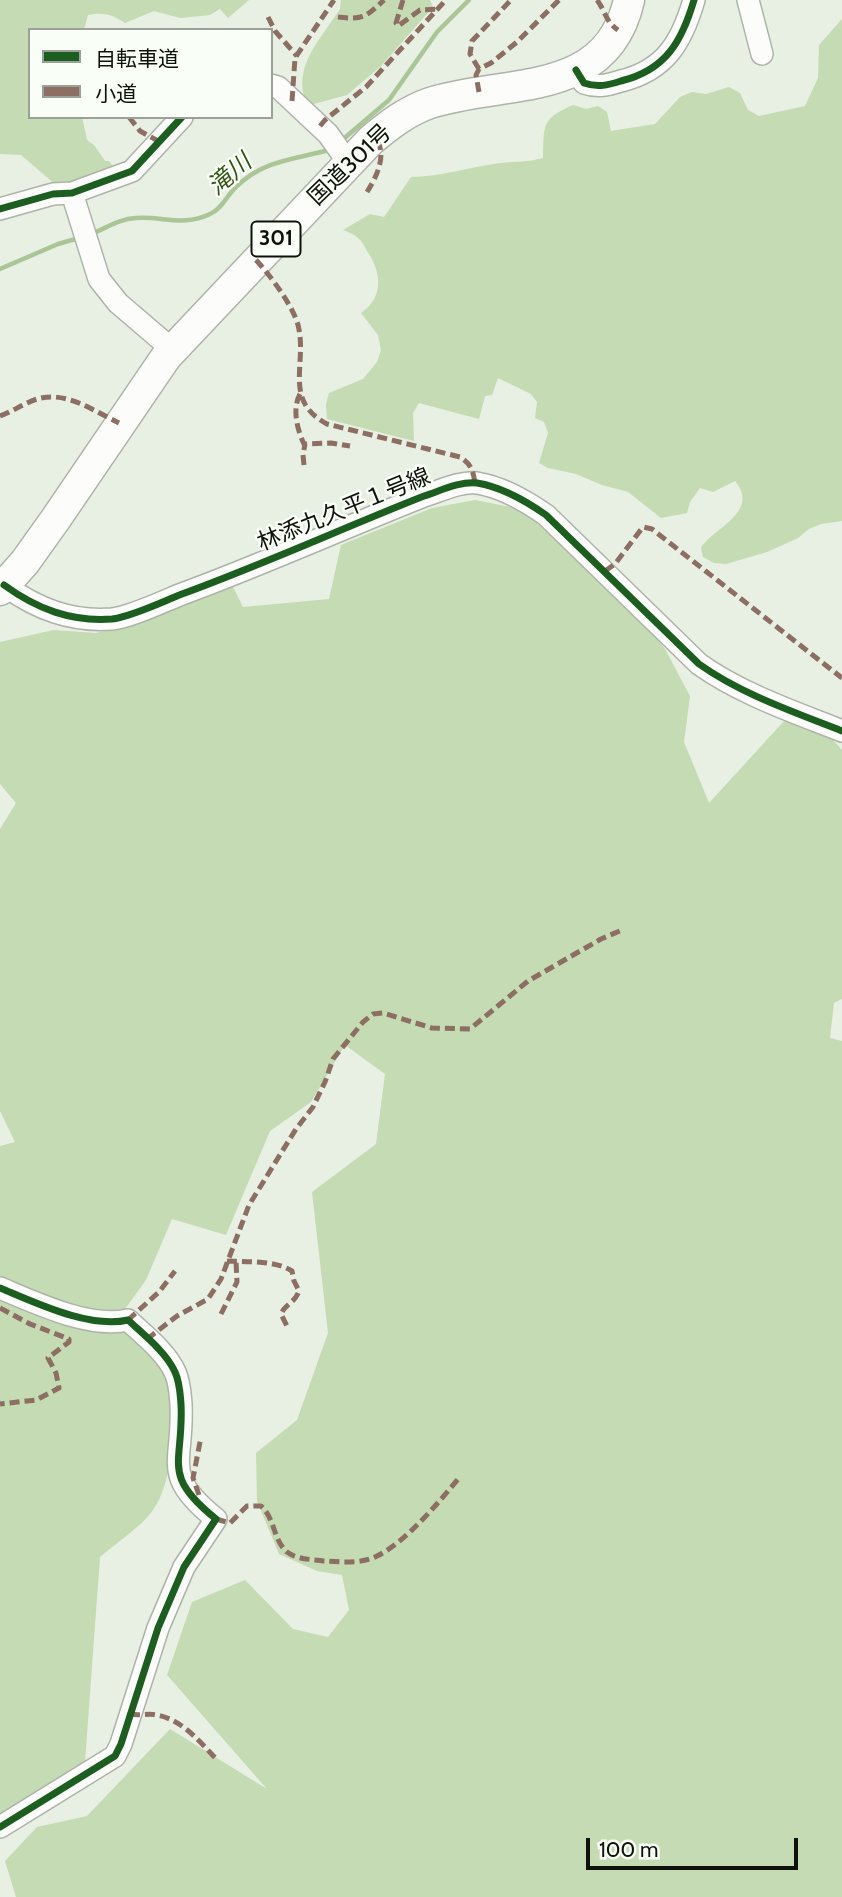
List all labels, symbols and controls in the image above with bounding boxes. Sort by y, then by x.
legend [28,28,273,119]
text: 自転車道 [95,46,179,71]
text: 小道 [95,81,137,106]
street label: 国道301号 [303,119,397,211]
water label: 滝川 [202,148,258,202]
road number: 301 [252,222,300,256]
street label: 林添九久平１号線 [254,463,434,557]
scale bar [590,1824,802,1868]
text: 100 m [599,1837,658,1862]

